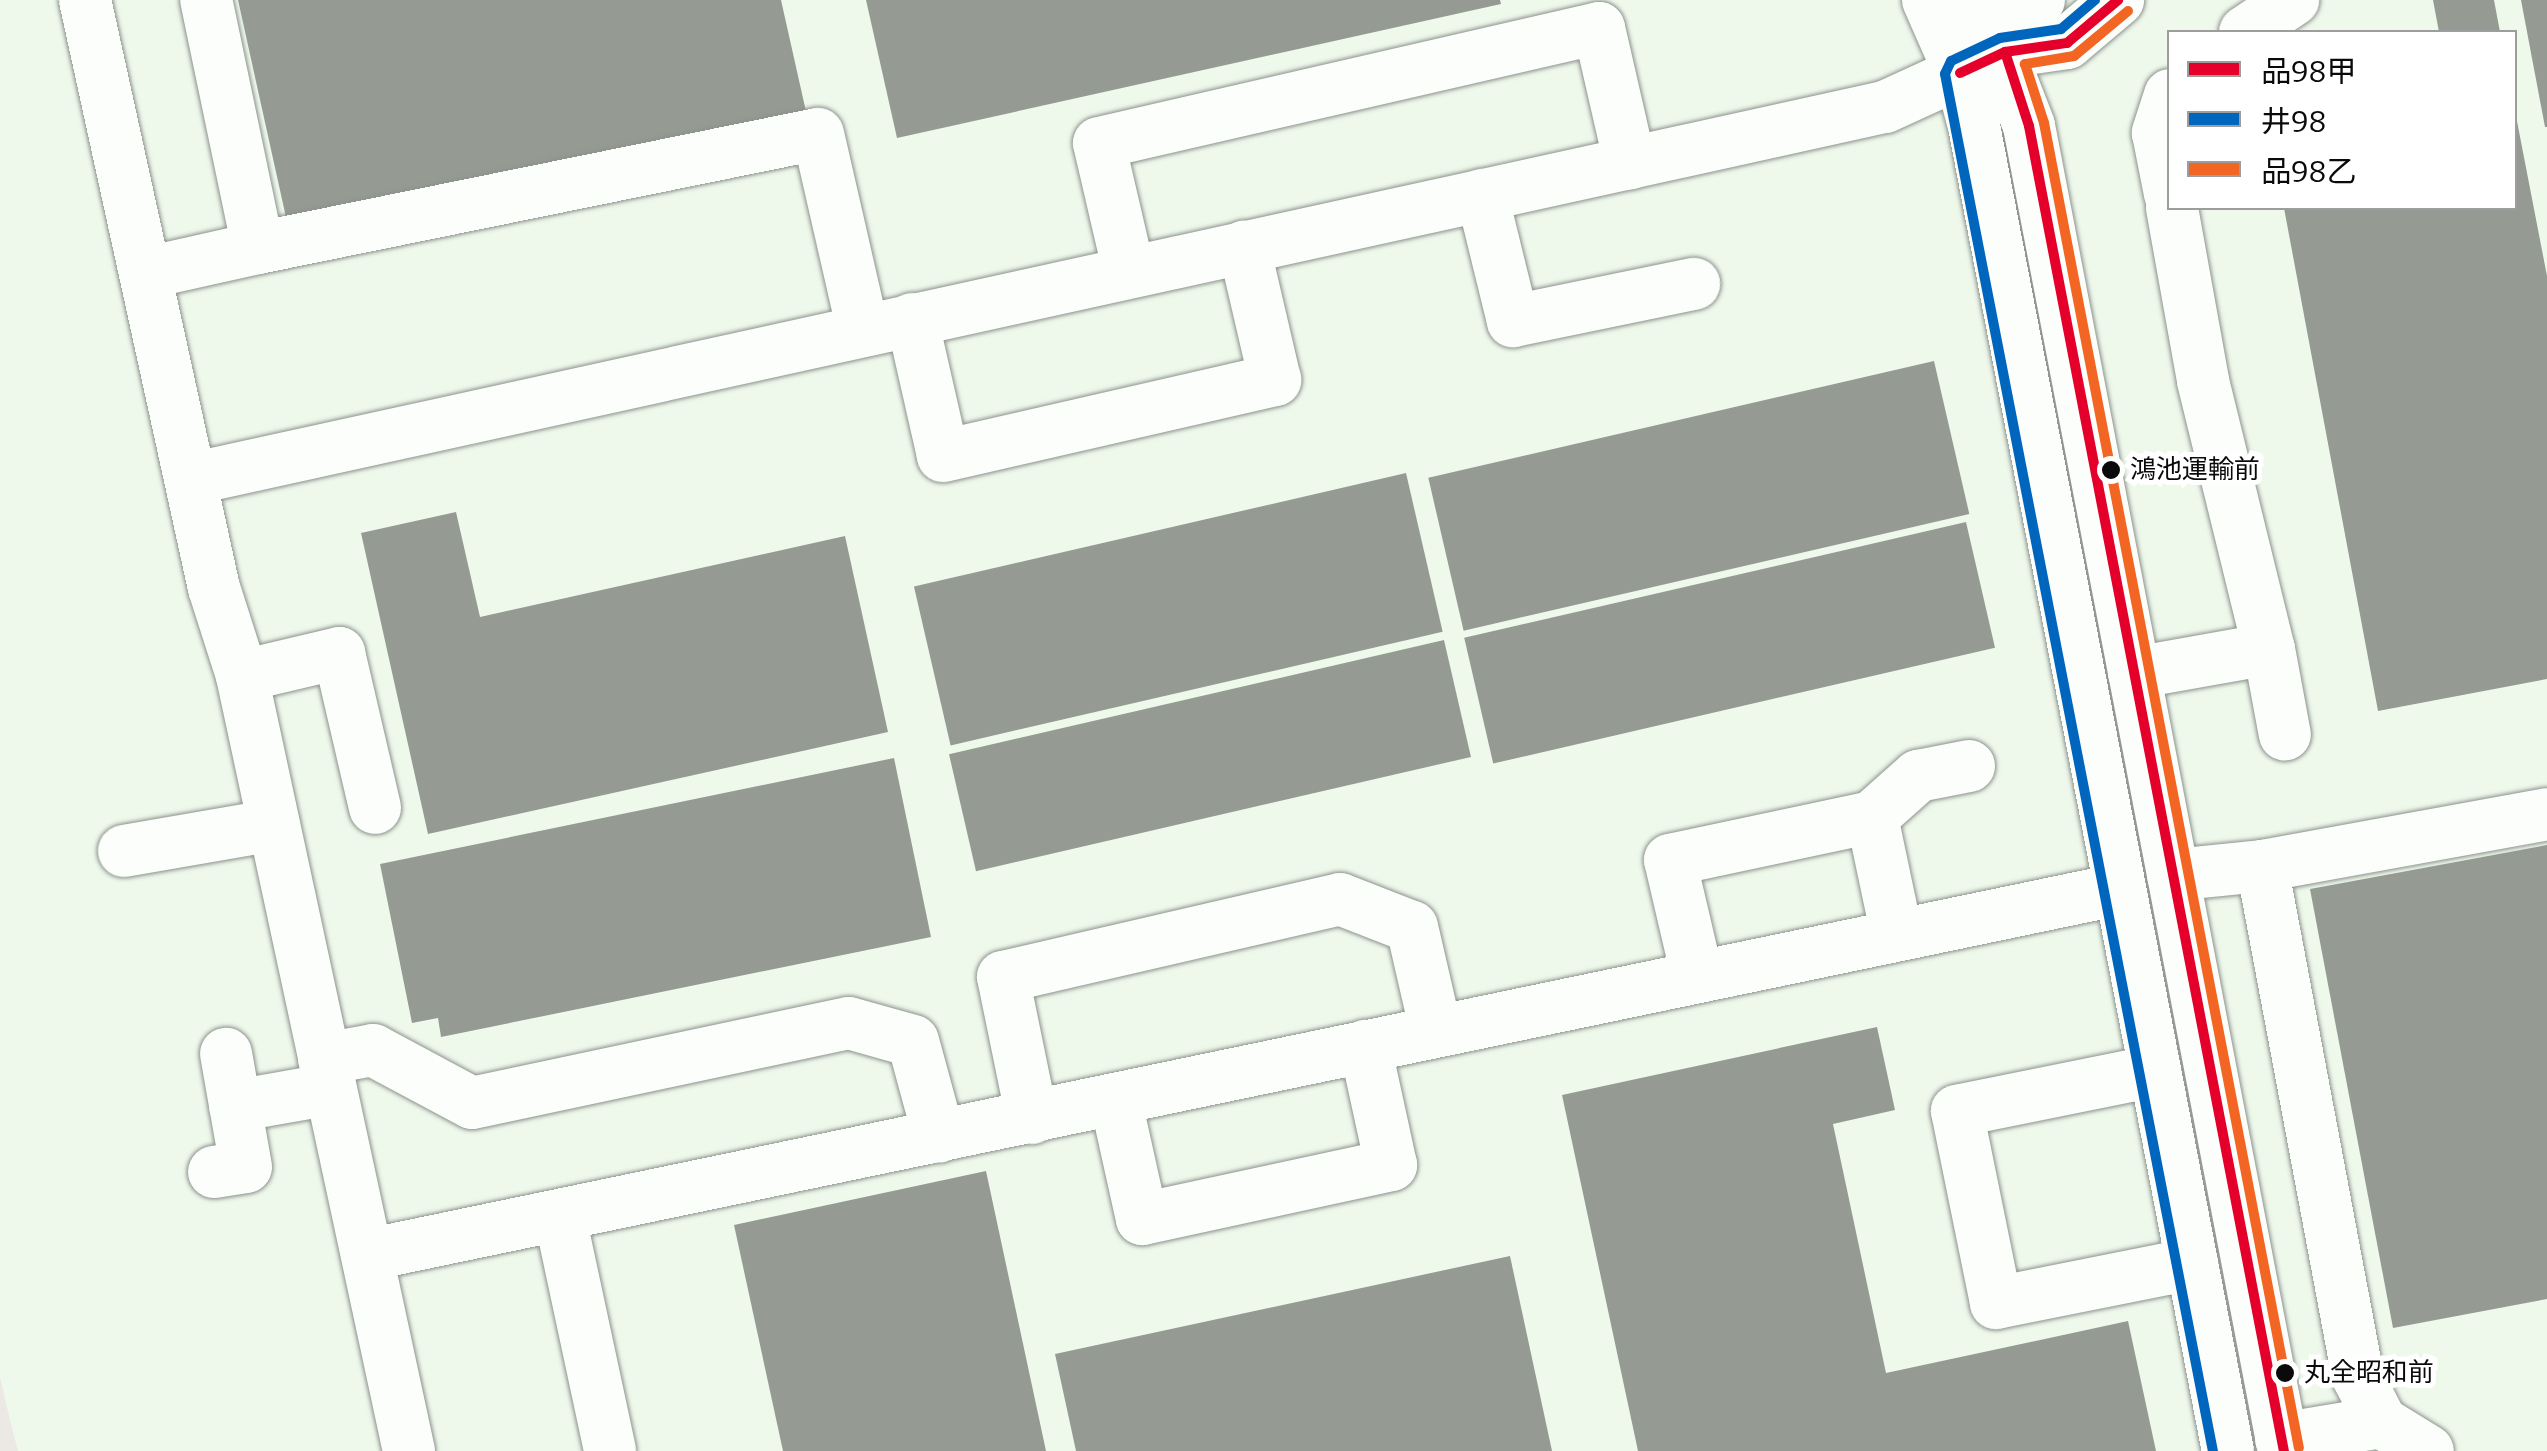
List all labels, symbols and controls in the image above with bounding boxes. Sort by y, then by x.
legend [2167,30,2517,210]
text: 品98甲 [2261,54,2357,90]
text: 井98 [2261,104,2327,140]
text: 品98乙 [2261,154,2357,190]
place label: 鴻池運輸前 [2130,454,2260,486]
marker: 鴻池運輸前 [2101,460,2121,480]
place label: 丸全昭和前 [2304,1357,2434,1389]
marker: 丸全昭和前 [2275,1363,2295,1383]

